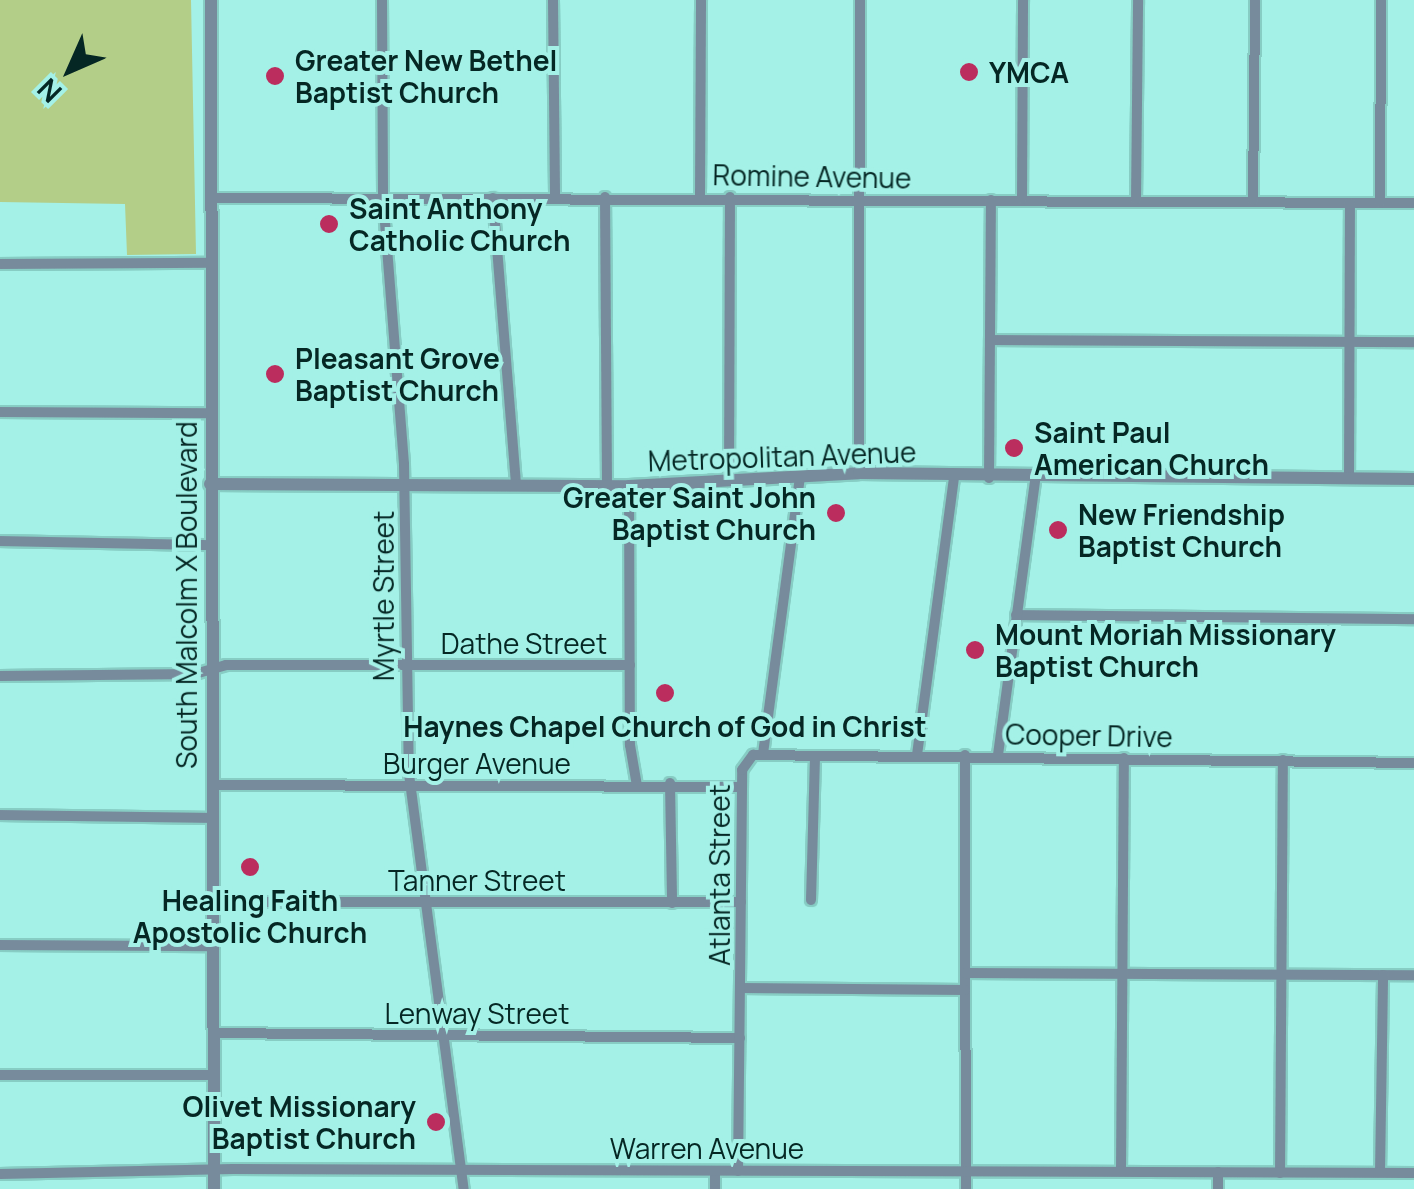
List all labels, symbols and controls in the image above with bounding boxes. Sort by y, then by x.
north arrow [20,20,120,120]
place label: Greater New Bethel Baptist Church [295,43,557,109]
place label: YMCA [989,55,1069,89]
marker: YMCA [958,61,980,83]
marker: Greater New Bethel Baptist Church [264,65,286,87]
text: N [28,71,69,112]
street label: Romine Avenue [712,157,912,195]
place label: Saint Anthony Catholic Church [349,191,570,257]
marker: Saint Anthony Catholic Church [318,213,340,235]
place label: Pleasant Grove Baptist Church [295,341,500,407]
marker: Pleasant Grove Baptist Church [264,363,286,385]
place label: Saint Paul American Church [1034,415,1269,481]
street label: South Malcolm X Boulevard [169,421,203,769]
street label: Metropolitan Avenue [647,435,917,477]
marker: Saint Paul American Church [1003,437,1025,459]
place label: Greater Saint John Baptist Church [563,480,816,546]
place label: New Friendship Baptist Church [1078,497,1285,563]
marker: Greater Saint John Baptist Church [825,502,847,524]
street label: Myrtle Street [366,511,400,681]
marker: New Friendship Baptist Church [1047,519,1069,541]
place label: Mount Moriah Missionary Baptist Church [995,617,1336,683]
street label: Dathe Street [441,626,607,660]
marker: Mount Moriah Missionary Baptist Church [964,639,986,661]
marker: Haynes Chapel Church of God in Christ [654,682,676,704]
place label: Haynes Chapel Church of God in Christ [403,709,927,743]
street label: Cooper Drive [1005,717,1173,753]
street label: Burger Avenue [383,746,571,780]
street label: Atlanta Street [702,784,736,966]
marker: Healing Faith Apostolic Church [239,856,261,878]
street label: Tanner Street [388,863,566,897]
place label: Healing Faith Apostolic Church [133,883,367,949]
street label: Lenway Street [385,996,569,1030]
place label: Olivet Missionary Baptist Church [183,1089,416,1155]
marker: Olivet Missionary Baptist Church [425,1111,447,1133]
street label: Warren Avenue [610,1131,804,1165]

